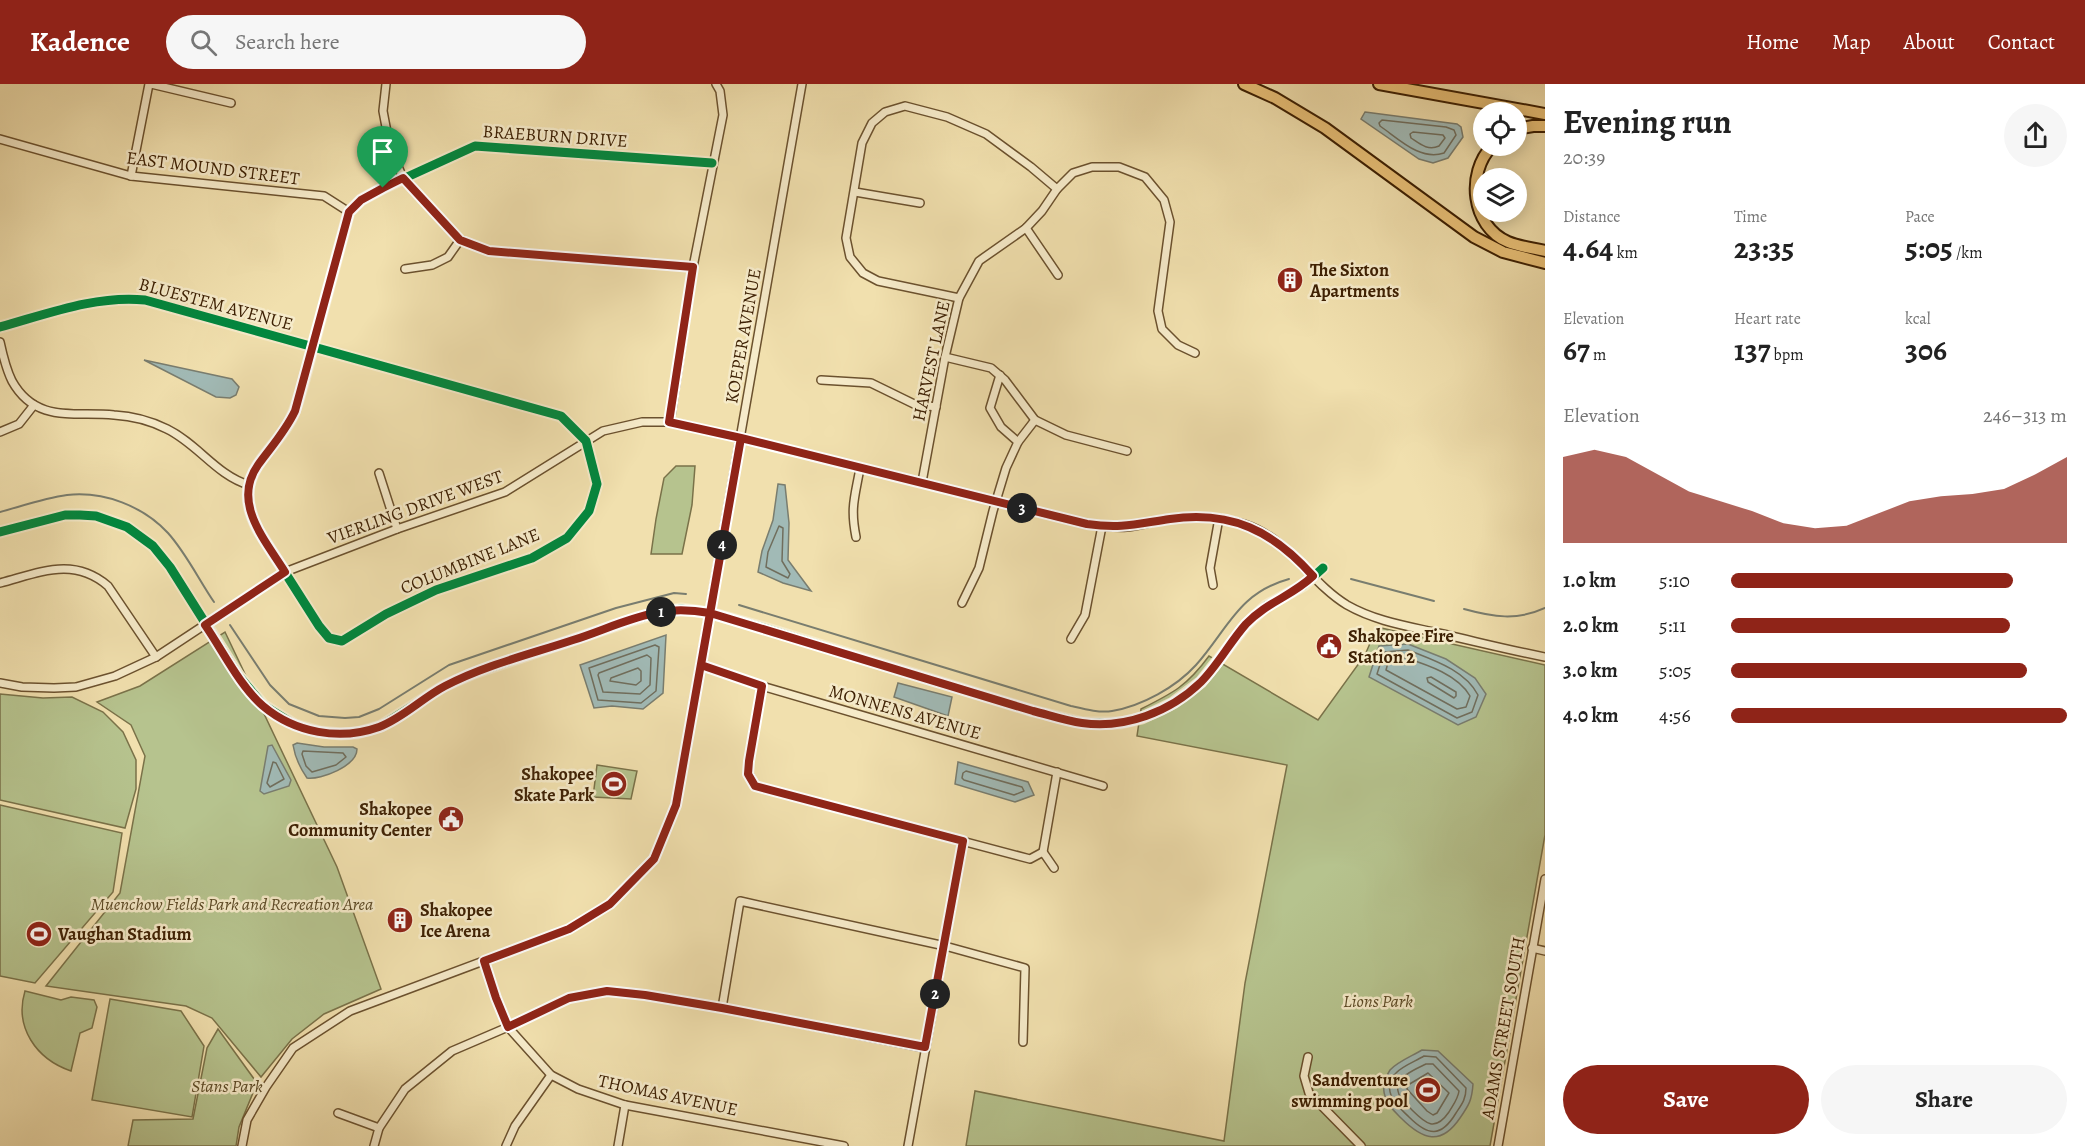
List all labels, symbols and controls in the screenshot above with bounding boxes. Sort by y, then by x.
search box [166,15,586,69]
text: Kadence [30,23,130,61]
icon: search [187,26,220,59]
text: Search here [235,27,340,57]
text: Home [1746,28,1799,56]
text: Map [1832,28,1870,56]
text: About [1903,28,1955,56]
text: Contact [1988,28,2055,56]
text: Evening run [1563,99,1732,144]
map controls [1473,102,1527,222]
button: locate [1473,102,1527,156]
button: share [2004,104,2067,167]
street label: BRAEBURN DRIVE [482,119,628,153]
pin [357,126,408,188]
icon: arrive [366,135,399,168]
text: 20:39 [1563,144,1605,171]
street label: EAST MOUND STREET [125,145,301,191]
button: layers [1473,168,1527,222]
text: Distance [1563,206,1620,228]
text: Time [1734,206,1767,228]
text: Pace [1905,206,1935,228]
text: 4.64 [1563,228,1613,268]
text: 23:35 [1734,228,1794,268]
text: 5:05 [1905,228,1953,268]
text: km [1613,242,1638,264]
text: /km [1953,242,1983,264]
place label: The Sixton Apartments [1309,258,1399,303]
building icon: The Sixton Apartments [1275,265,1305,295]
street label: KOEPER AVENUE [719,267,767,405]
street label: BLUESTEM AVENUE [136,272,296,336]
street label: HARVEST LANE [907,299,955,423]
text: Elevation [1563,308,1624,330]
text: Heart rate [1734,308,1801,330]
text: kcal [1905,308,1931,330]
text: 67 [1563,330,1590,370]
text: 137 [1734,330,1770,370]
text: 306 [1905,330,1947,370]
text: m [1590,344,1606,366]
text: bpm [1770,344,1804,366]
text: Elevation [1563,402,1640,429]
text: 246–313 m [1983,402,2067,429]
street label: VIERLING DRIVE WEST [323,464,506,550]
pin: 3 [1007,493,1037,523]
text: 3 [1019,497,1025,519]
street label: COLUMBINE LANE [397,522,543,600]
pin: 4 [707,530,737,560]
text: 4 [718,534,726,556]
text: 1.0 km [1563,567,1616,594]
text: 5:10 [1659,567,1690,594]
pin: 1 [646,597,676,627]
text: 1 [658,601,664,623]
text: 2.0 km [1563,612,1619,639]
text: 5:11 [1659,612,1686,639]
place label: Shakopee Fire Station 2 [1348,624,1454,669]
public building icon: Shakopee Fire Station 2 [1314,631,1344,661]
text: 3.0 km [1563,657,1618,684]
text: 5:05 [1659,657,1692,684]
street label: MONNENS AVENUE [826,679,984,745]
text: 4.0 km [1563,702,1619,729]
text: 4:56 [1659,702,1691,729]
place label: Shakopee Skate Park [514,762,595,807]
sports icon: Shakopee Skate Park [599,769,629,799]
place label: Shakopee Community Center [288,797,433,842]
public building icon: Shakopee Community Center [436,804,466,834]
park label: Muenchow Fields Park and Recreation Area [91,892,373,916]
place label: Shakopee Ice Arena [420,898,493,943]
building icon: Shakopee Ice Arena [385,905,415,935]
sports icon: Vaughan Stadium [24,919,54,949]
place label: Vaughan Stadium [57,922,192,946]
street label: ADAMS STREET SOUTH [1475,935,1531,1122]
pin: 2 [920,979,950,1009]
text: 2 [931,983,939,1005]
park label: Lions Park [1343,989,1413,1013]
button: Save [1563,1065,1809,1134]
button: Share [1821,1065,2067,1134]
place label: Sandventure swimming pool [1291,1068,1408,1113]
street label: THOMAS AVENUE [596,1069,740,1121]
park label: Stans Park [191,1074,263,1098]
sports icon: Sandventure swimming pool [1413,1075,1443,1105]

